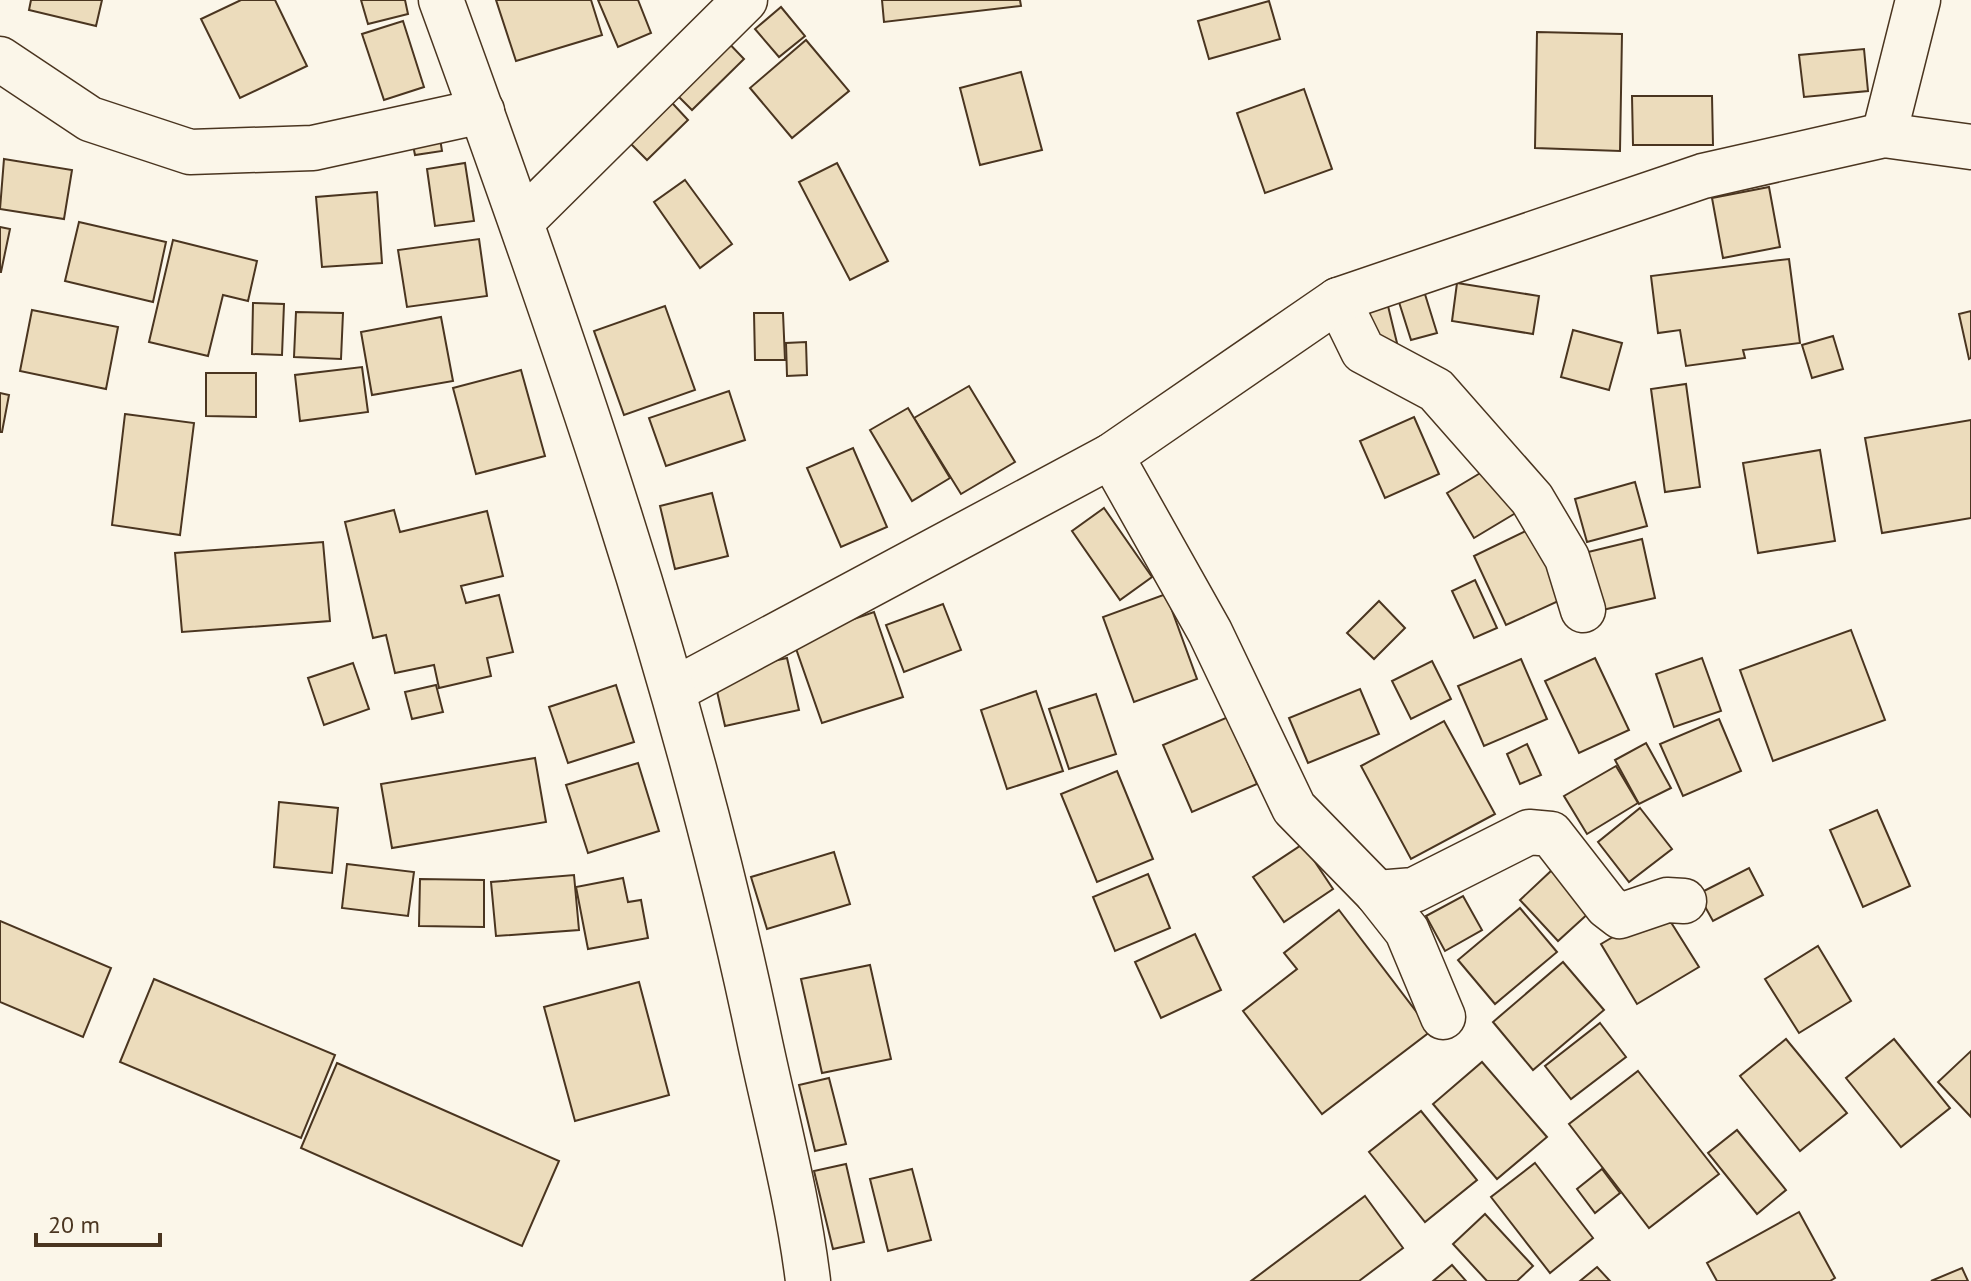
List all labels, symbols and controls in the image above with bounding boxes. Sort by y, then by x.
scale bar [36,1197,160,1247]
text: 20 m [48,1209,100,1240]

